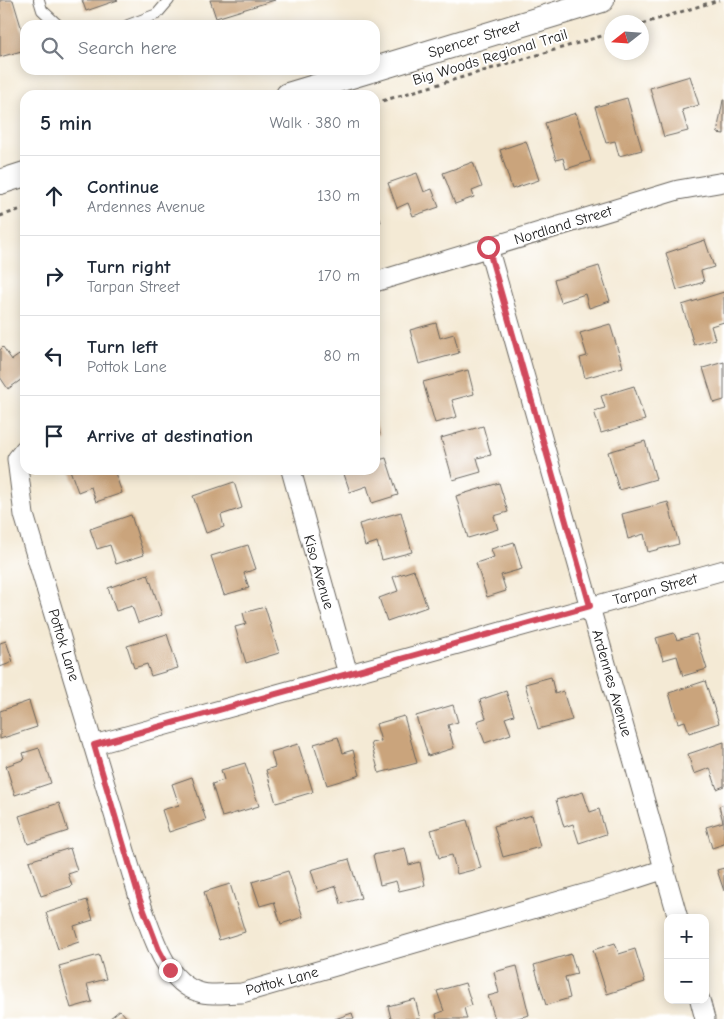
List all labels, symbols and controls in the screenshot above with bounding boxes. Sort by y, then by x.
north arrow [604,15,649,60]
street label: Spencer Street [426,16,523,62]
search box [20,20,380,75]
street label: Big Woods Regional Trail [410,25,570,89]
icon: search [38,34,66,62]
text: Search here [78,37,177,59]
text: 5 min [40,111,92,135]
text: Walk · 380 m [270,114,360,132]
text: Continue [87,176,159,198]
icon: ahead [40,182,68,210]
text: 130 m [317,187,360,205]
text: Ardennes Avenue [87,198,205,216]
street label: Nordland Street [512,201,615,248]
route start [477,236,500,259]
text: Turn right [87,256,171,278]
icon: right [40,262,68,290]
text: 170 m [318,267,360,285]
text: Tarpan Street [87,278,179,296]
text: Turn left [87,336,158,358]
icon: left [40,342,68,370]
text: 80 m [323,347,360,365]
text: Pottok Lane [87,358,167,376]
icon: arrive [40,422,68,450]
text: Arrive at destination [87,425,253,447]
street label: Kiso Avenue [300,533,338,612]
street label: Tarpan Street [611,569,700,609]
street label: Pottok Lane [44,607,84,684]
street label: Ardennes Avenue [588,627,636,739]
map controls [664,914,709,1004]
button: + [664,914,709,959]
route end [159,959,182,982]
button: − [664,959,709,1004]
street label: Pottok Lane [244,963,321,999]

